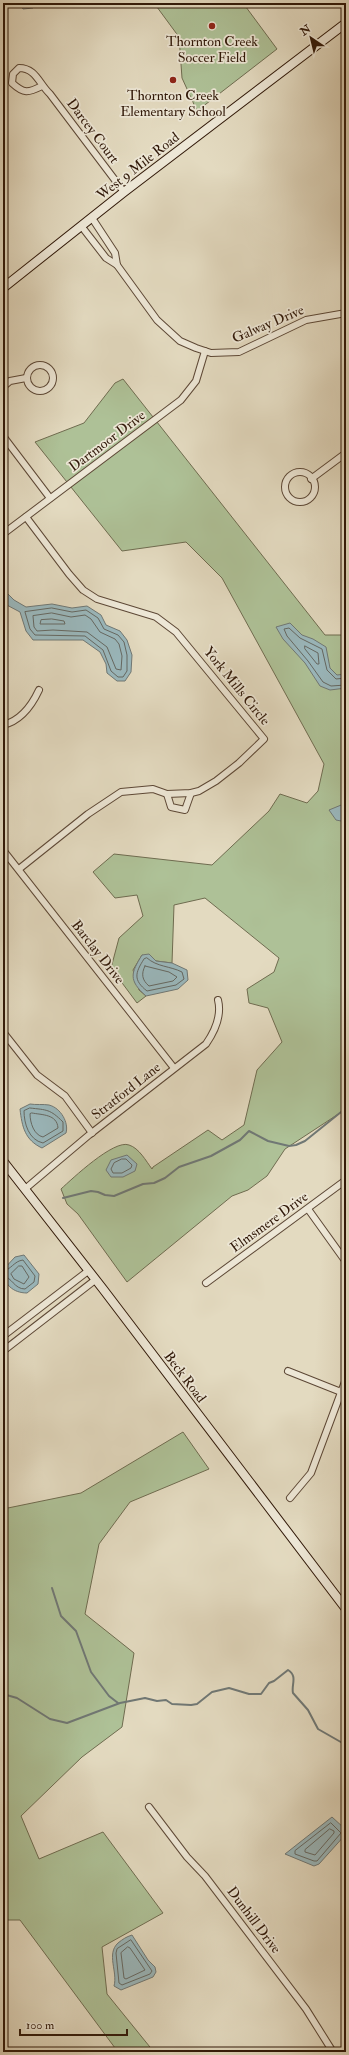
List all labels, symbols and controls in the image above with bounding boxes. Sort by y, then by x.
north arrow [291,18,331,58]
marker: Thornton Creek Soccer Field [207,21,217,31]
text: N [297,21,314,39]
place label: Thornton Creek Soccer Field [166,33,258,66]
marker: Thornton Creek Elementary School [168,75,178,85]
place label: Thornton Creek Elementary School [120,87,226,121]
street label: Darcey Court [62,95,123,168]
street label: West 9 Mile Road [93,128,183,204]
street label: Galway Drive [230,301,307,348]
street label: Dartmoor Drive [65,407,149,475]
street label: York Mills Circle [200,643,274,729]
street label: Barclay Drive [67,917,128,988]
street label: Stratford Lane [88,1059,164,1123]
street label: Elmsmere Drive [227,1188,311,1256]
street label: Beck Road [160,1348,210,1406]
street label: Dunhill Drive [223,1883,285,1957]
scale bar [20,2011,127,2037]
text: 100 m [26,2018,55,2033]

